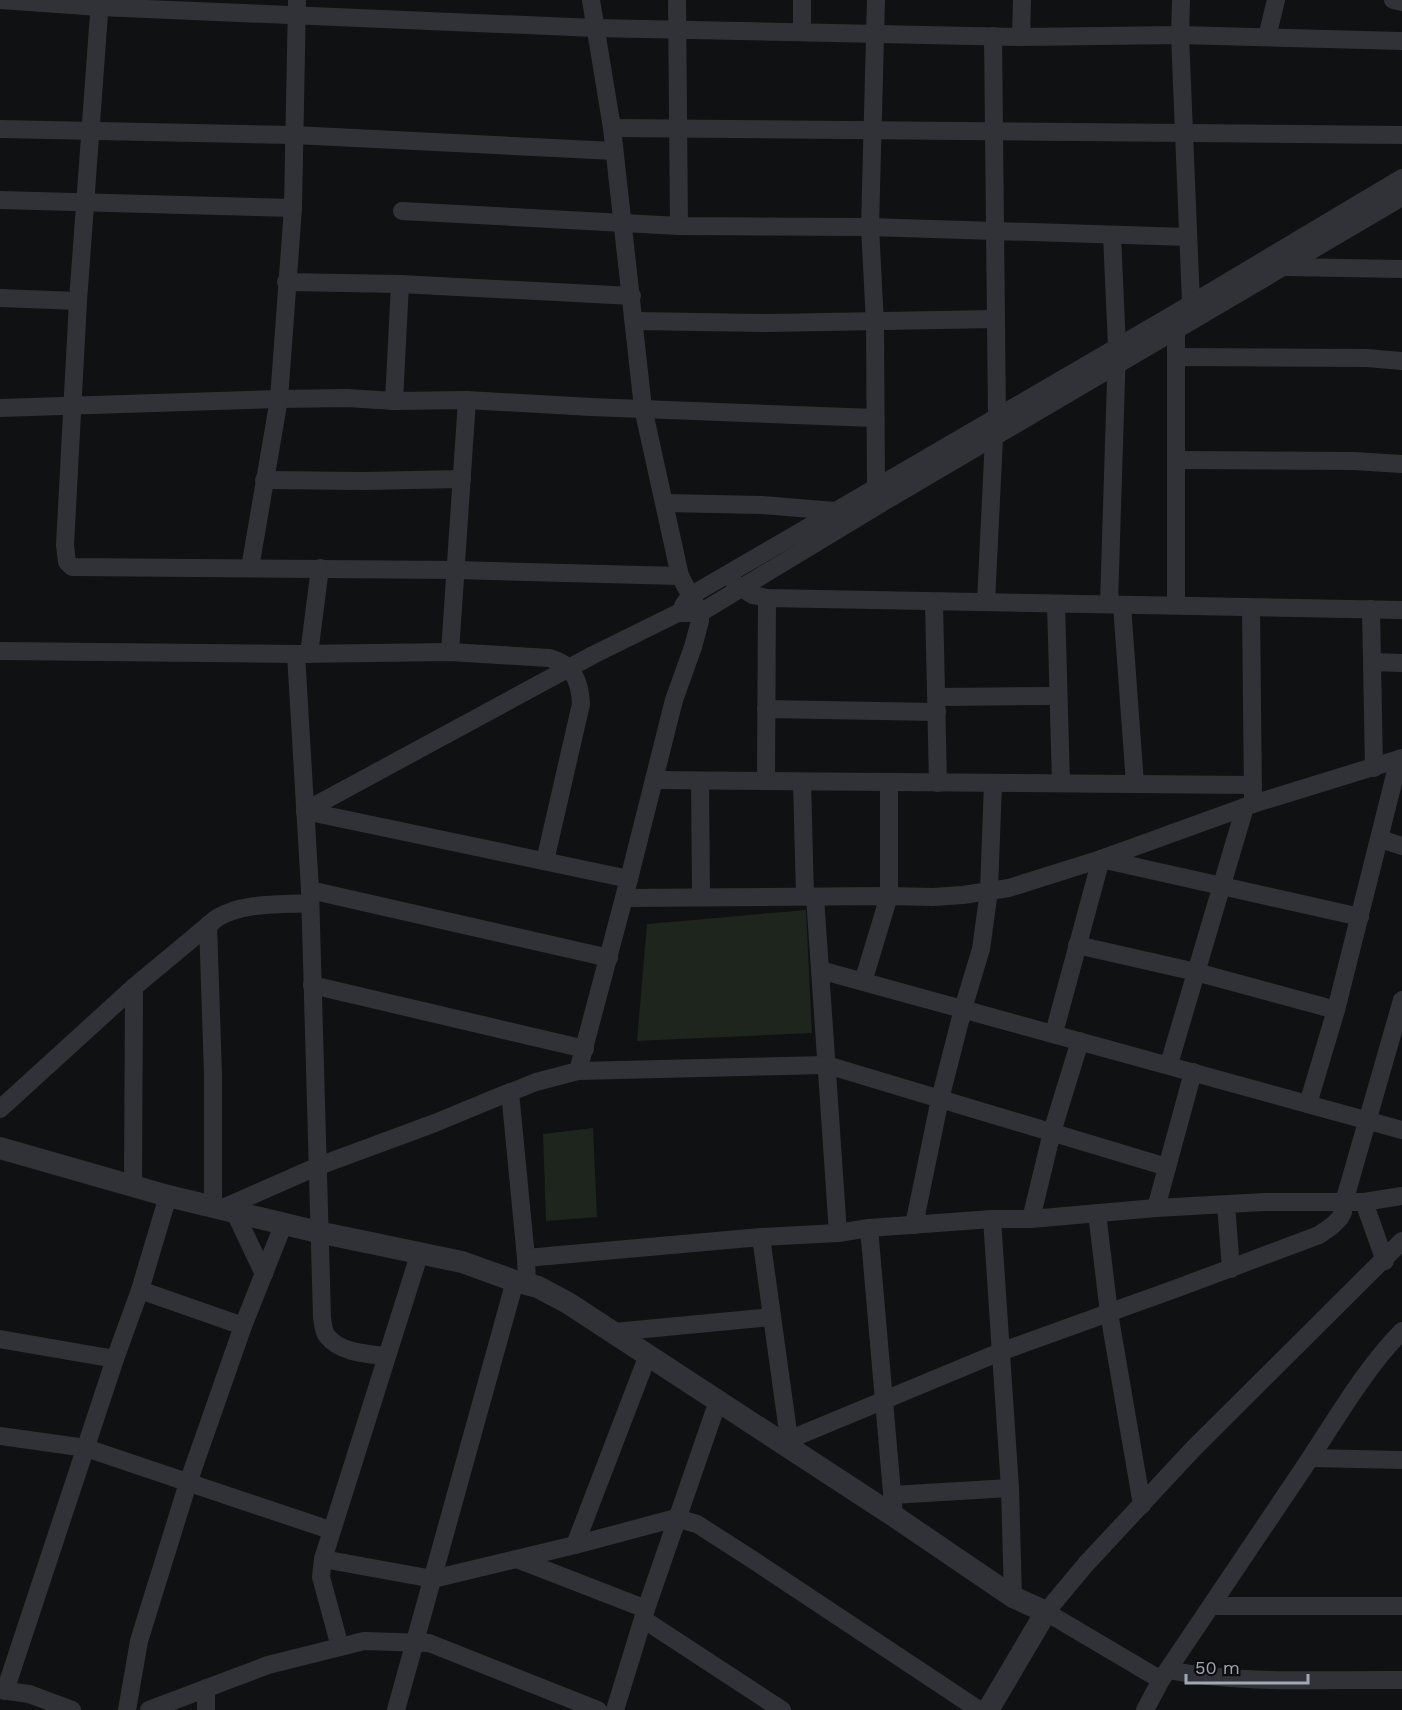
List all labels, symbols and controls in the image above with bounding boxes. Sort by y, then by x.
scale bar [1186,1647,1308,1685]
text: 50 m [1195,1657,1240,1678]

